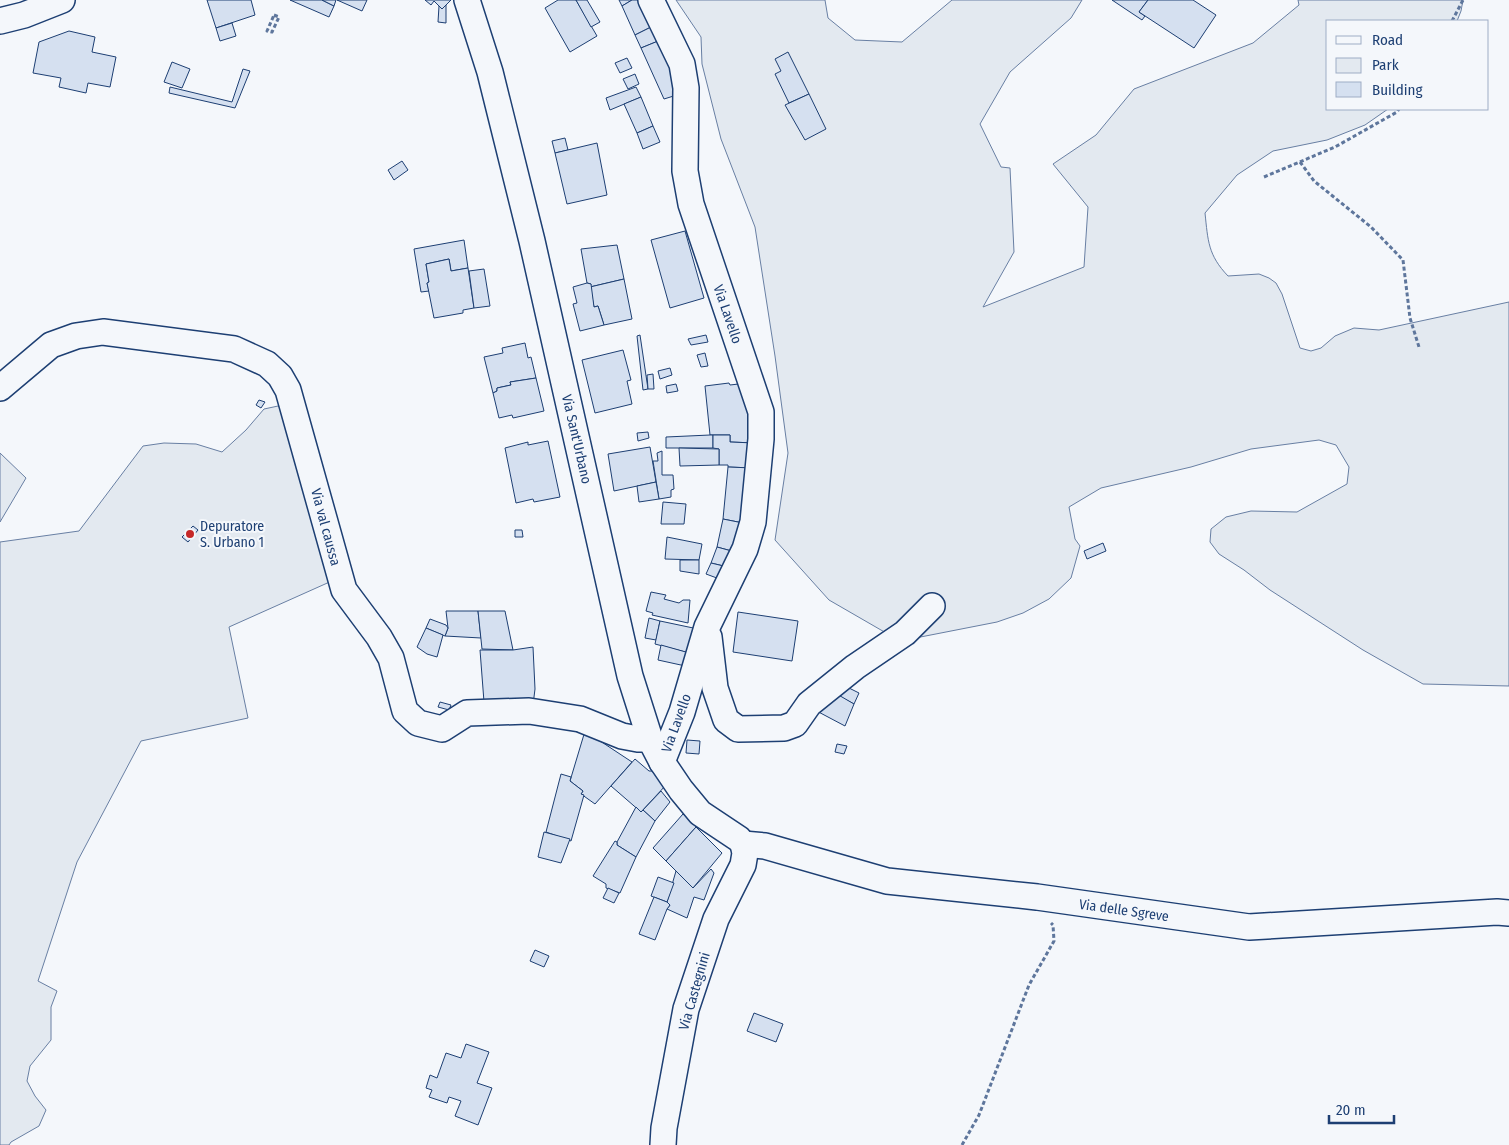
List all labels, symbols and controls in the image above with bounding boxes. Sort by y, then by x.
legend [1326,20,1489,110]
text: Road [1372,31,1403,49]
text: Park [1372,56,1399,74]
text: Building [1372,81,1423,99]
street label: Via Lavello [710,282,746,346]
street label: Via Sant'Urbano [558,393,595,485]
street label: Via val caussa [307,487,344,568]
place label: Depuratore S. Urbano 1 [200,518,264,551]
marker: Depuratore S. Urbano 1 [184,528,196,540]
street label: Via Lavello [658,691,695,755]
street label: Via delle Sgreve [1078,896,1170,925]
street label: Via Castegnini [675,950,714,1032]
scale bar [1329,1092,1394,1124]
text: 20 m [1336,1101,1366,1119]

